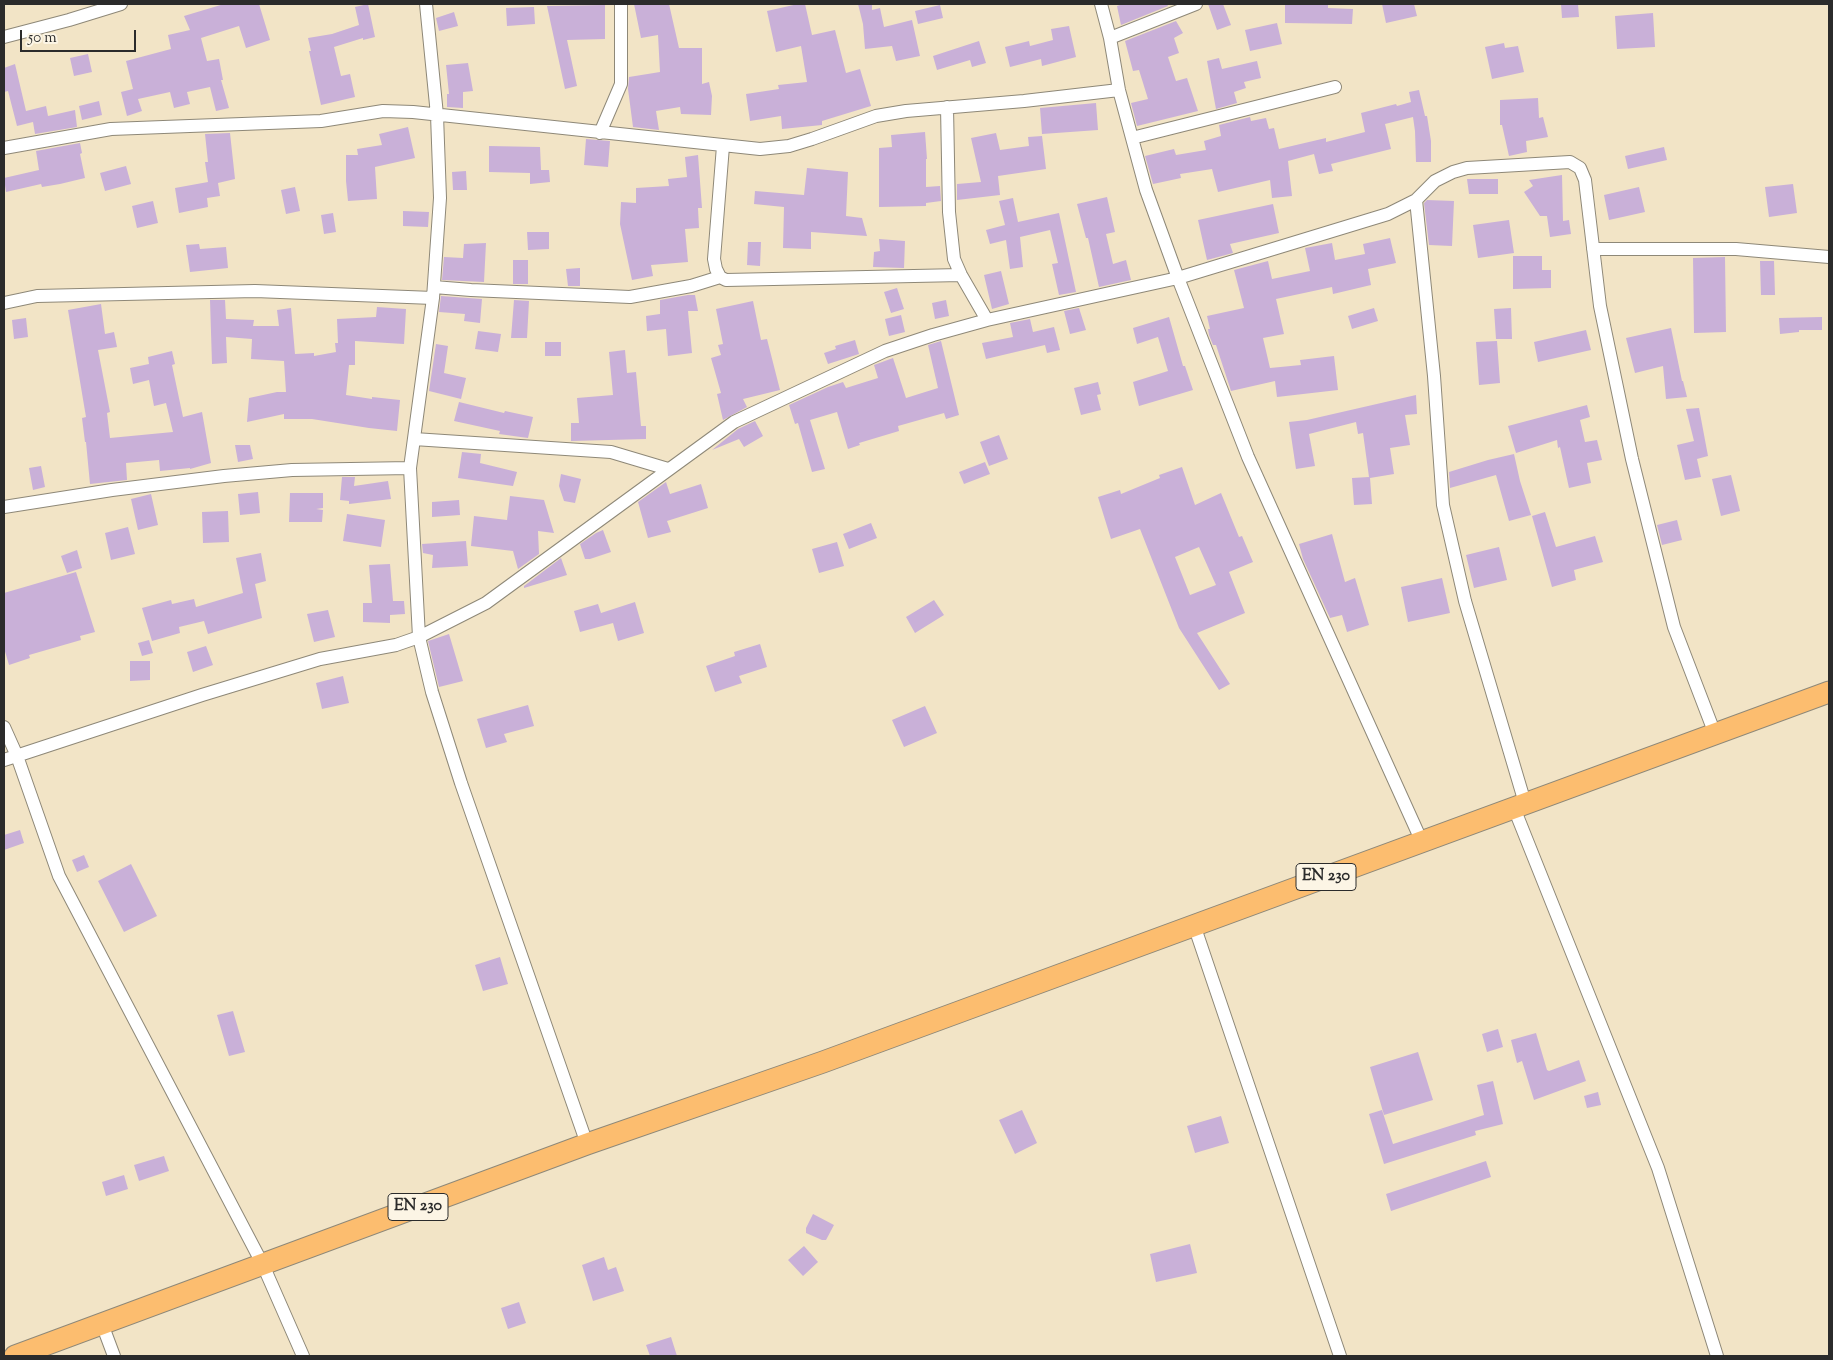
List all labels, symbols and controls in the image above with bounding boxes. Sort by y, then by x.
scale bar [22,20,139,52]
text: 50 m [28,28,57,49]
road number: EN 230 [1296,864,1356,890]
road number: EN 230 [388,1194,448,1220]

